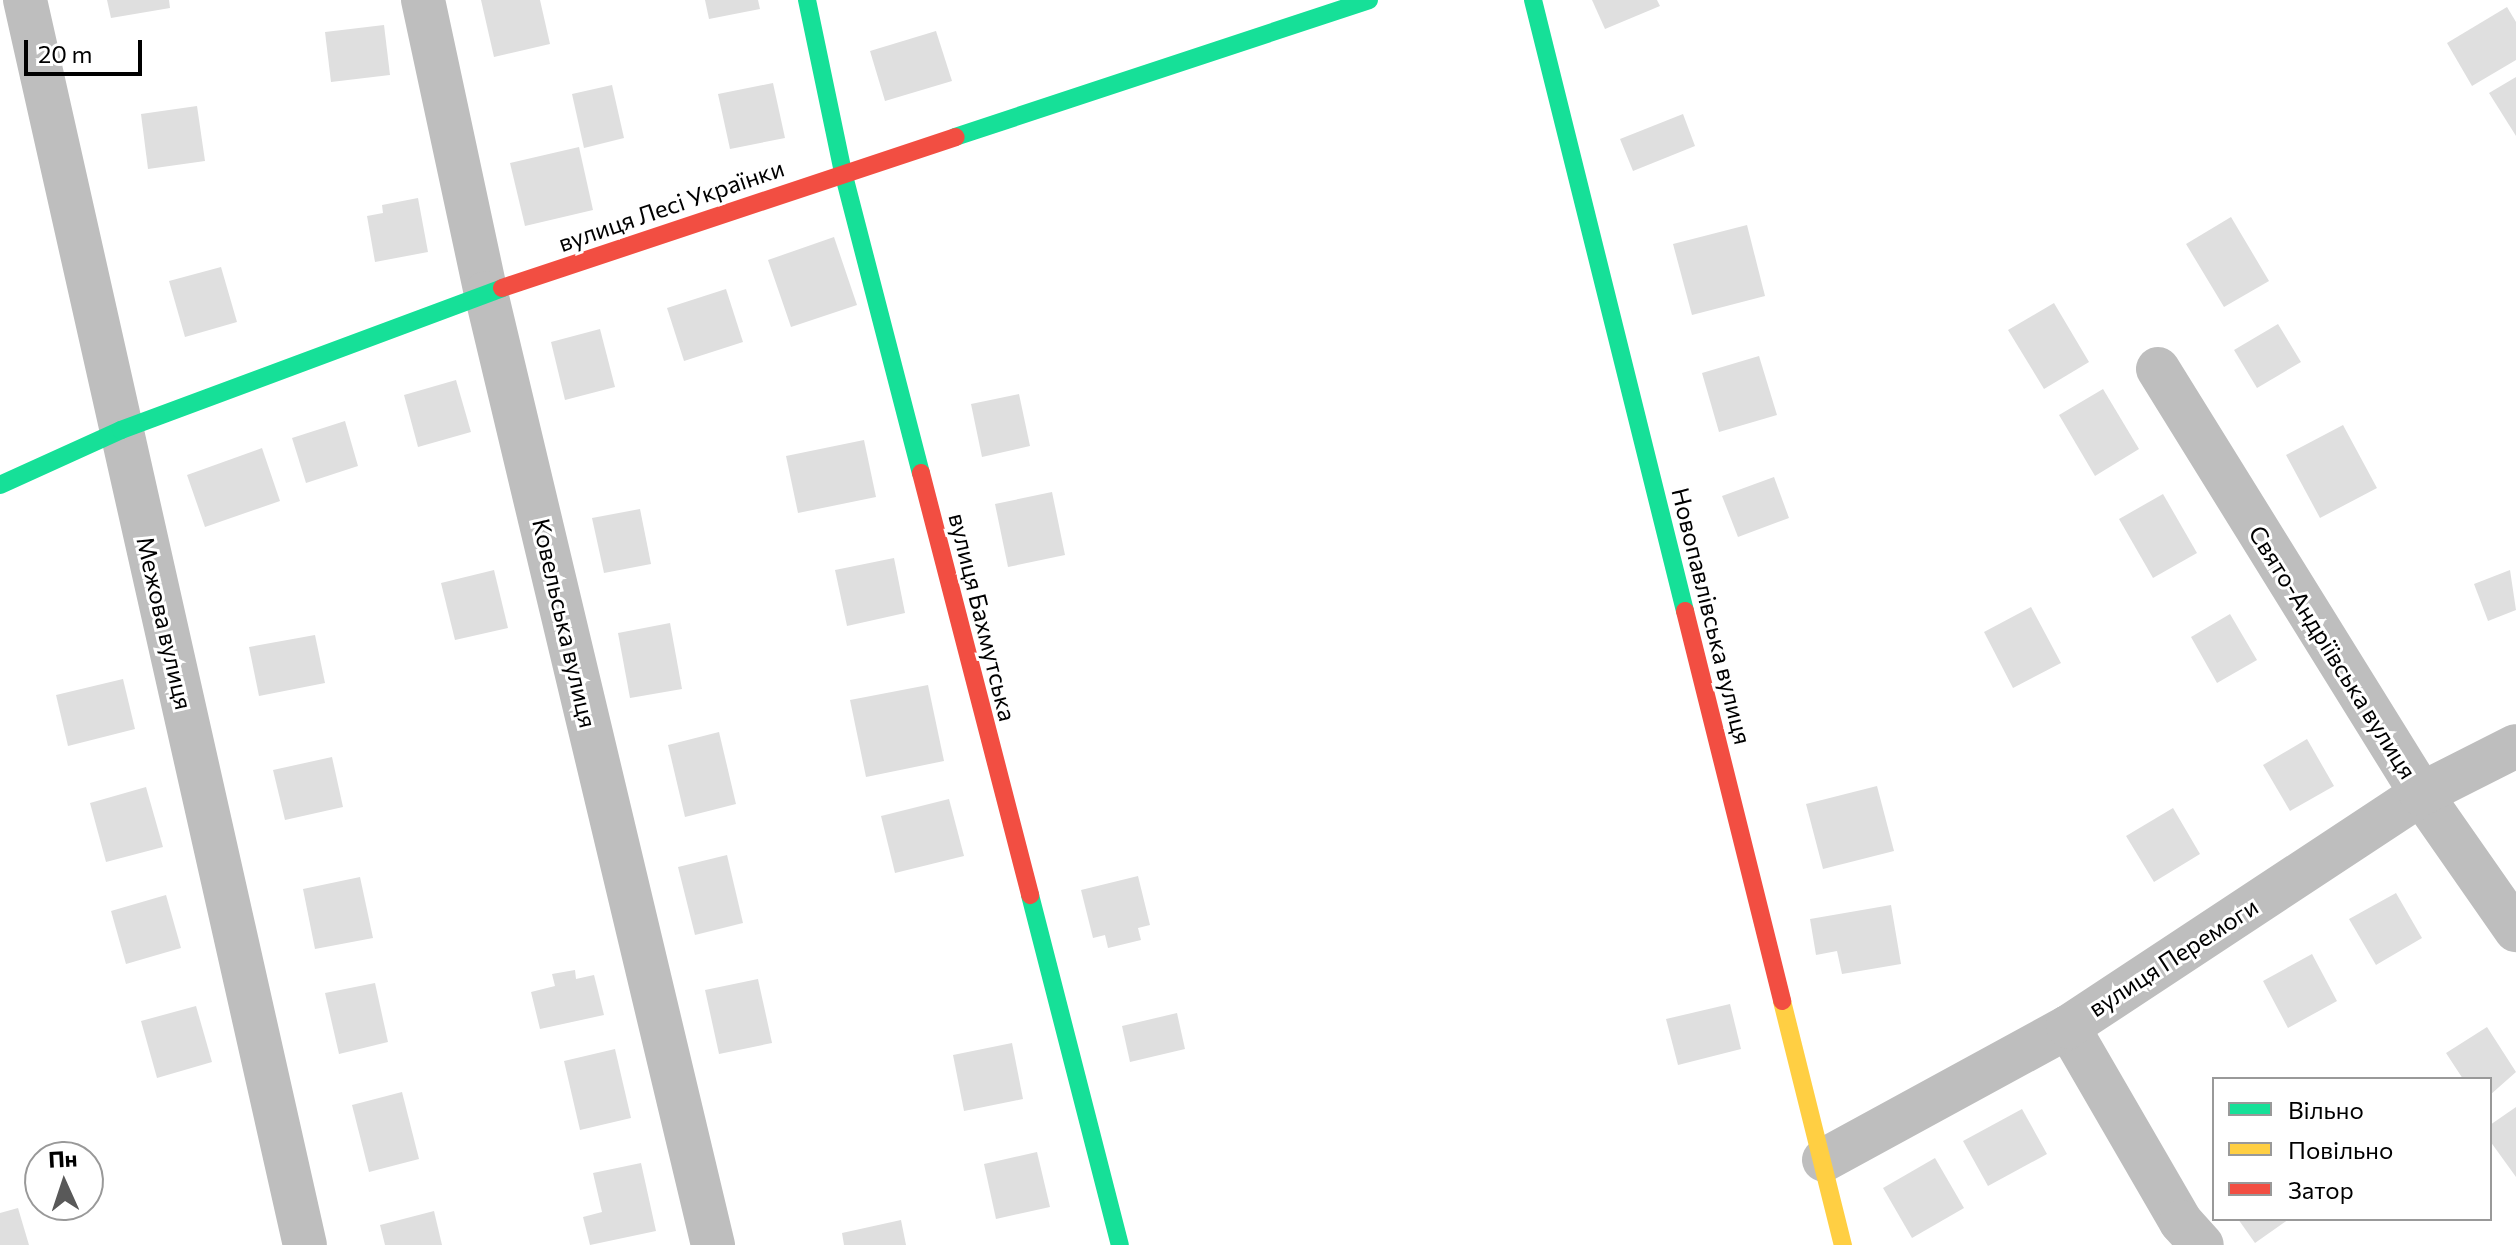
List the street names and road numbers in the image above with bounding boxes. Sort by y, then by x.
street label: вулиця Лесі Українки [554,153,788,257]
street label: Новопавлівська вулиця [1666,485,1758,747]
street label: вулиця Бахмутська [943,510,1023,724]
street label: Ковельська вулиця [527,516,603,730]
street label: Свято-Андріївська вулиця [2243,520,2423,784]
street label: Межова вулиця [131,534,199,712]
street label: вулиця Перемоги [2083,892,2263,1022]

